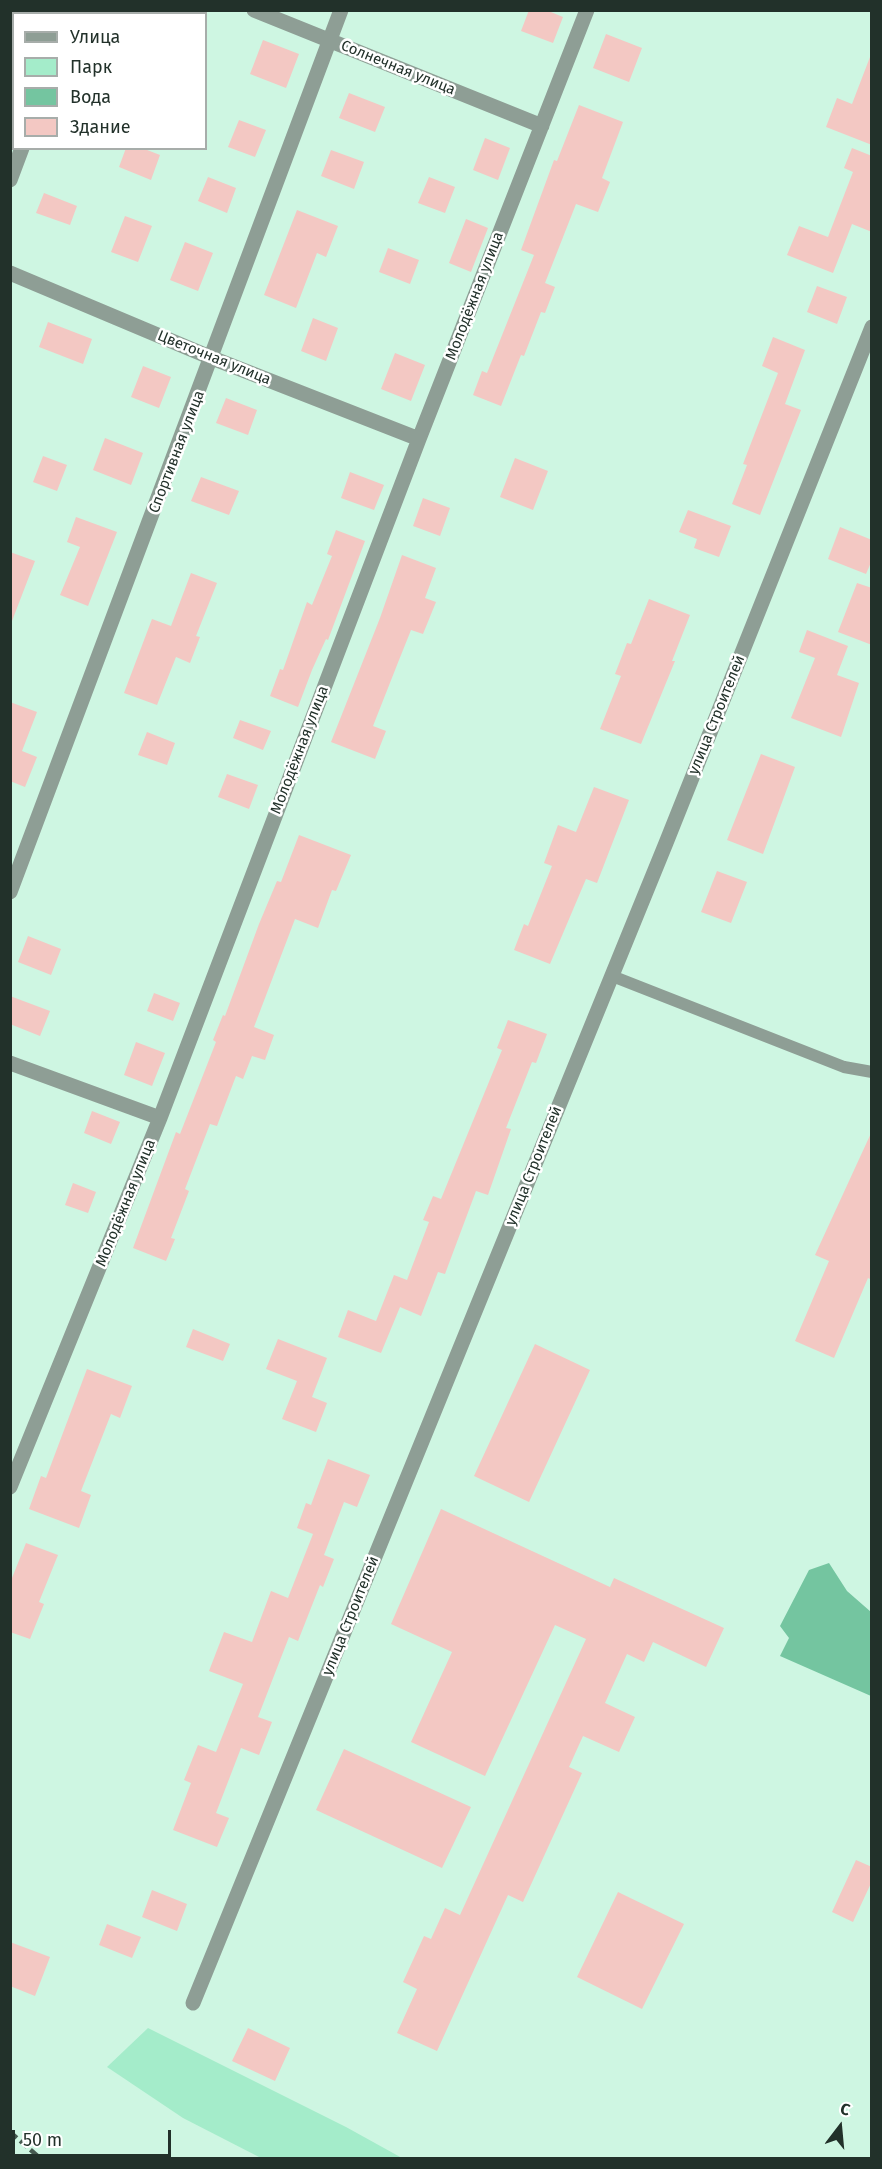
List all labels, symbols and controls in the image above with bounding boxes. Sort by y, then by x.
legend [12,12,207,150]
text: Улица [70,26,120,48]
street label: Солнечная улица [338,37,458,99]
text: Парк [70,56,112,78]
text: Вода [70,86,111,108]
text: Здание [70,116,131,138]
street label: Молодёжная улица [442,229,508,363]
street label: Цветочная улица [155,327,273,389]
street label: Спортивная улица [145,388,209,516]
street label: улица Строителей [685,653,749,777]
street label: Молодёжная улица [267,683,333,817]
street label: улица Строителей [502,1104,566,1228]
street label: Молодёжная улица [92,1137,160,1269]
street label: улица Строителей [319,1554,383,1678]
north arrow [810,2097,870,2157]
text: С [838,2099,852,2120]
scale bar [15,2118,174,2156]
text: 50 m [23,2129,62,2151]

